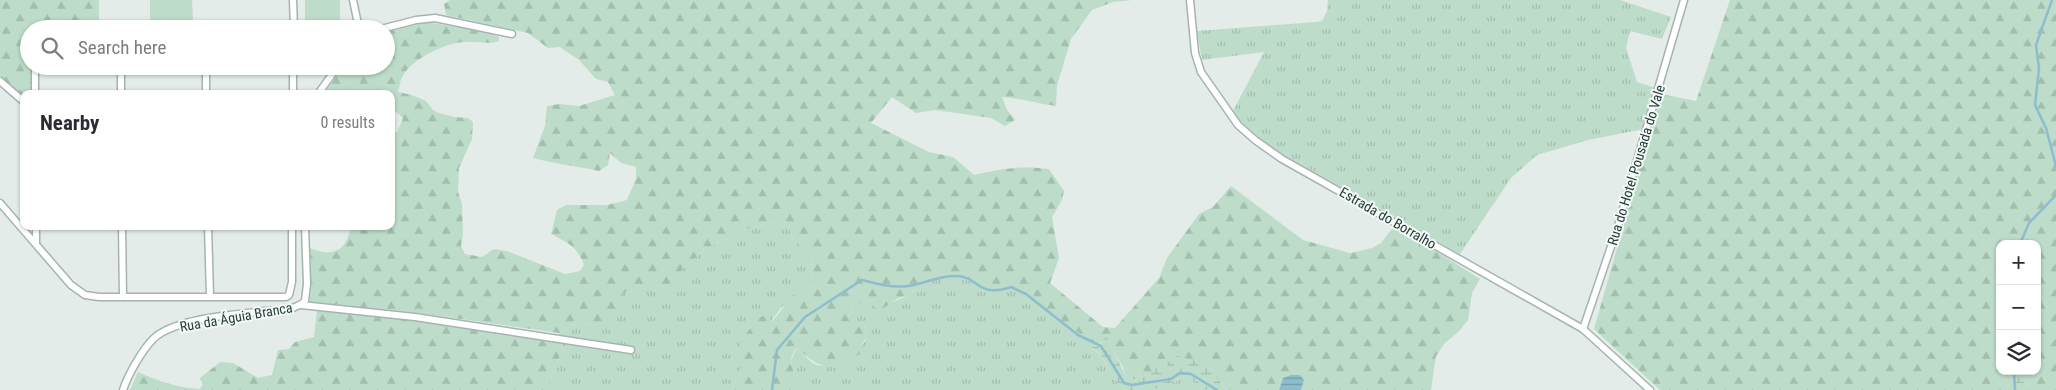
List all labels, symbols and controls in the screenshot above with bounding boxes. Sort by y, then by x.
search box [20,20,395,75]
icon: search [38,34,66,62]
text: Search here [78,36,166,59]
street label: Rua do Hotel Pousada do Vale [1604,83,1668,247]
text: Nearby [40,111,99,135]
text: 0 results [320,113,375,132]
street label: Estrada do Borralho [1337,184,1439,252]
map controls [1996,240,2041,375]
button: + [1996,240,2041,285]
button: − [1996,285,2041,330]
street label: Rua da Águia Branca [178,298,294,335]
button: layers [1996,330,2041,375]

